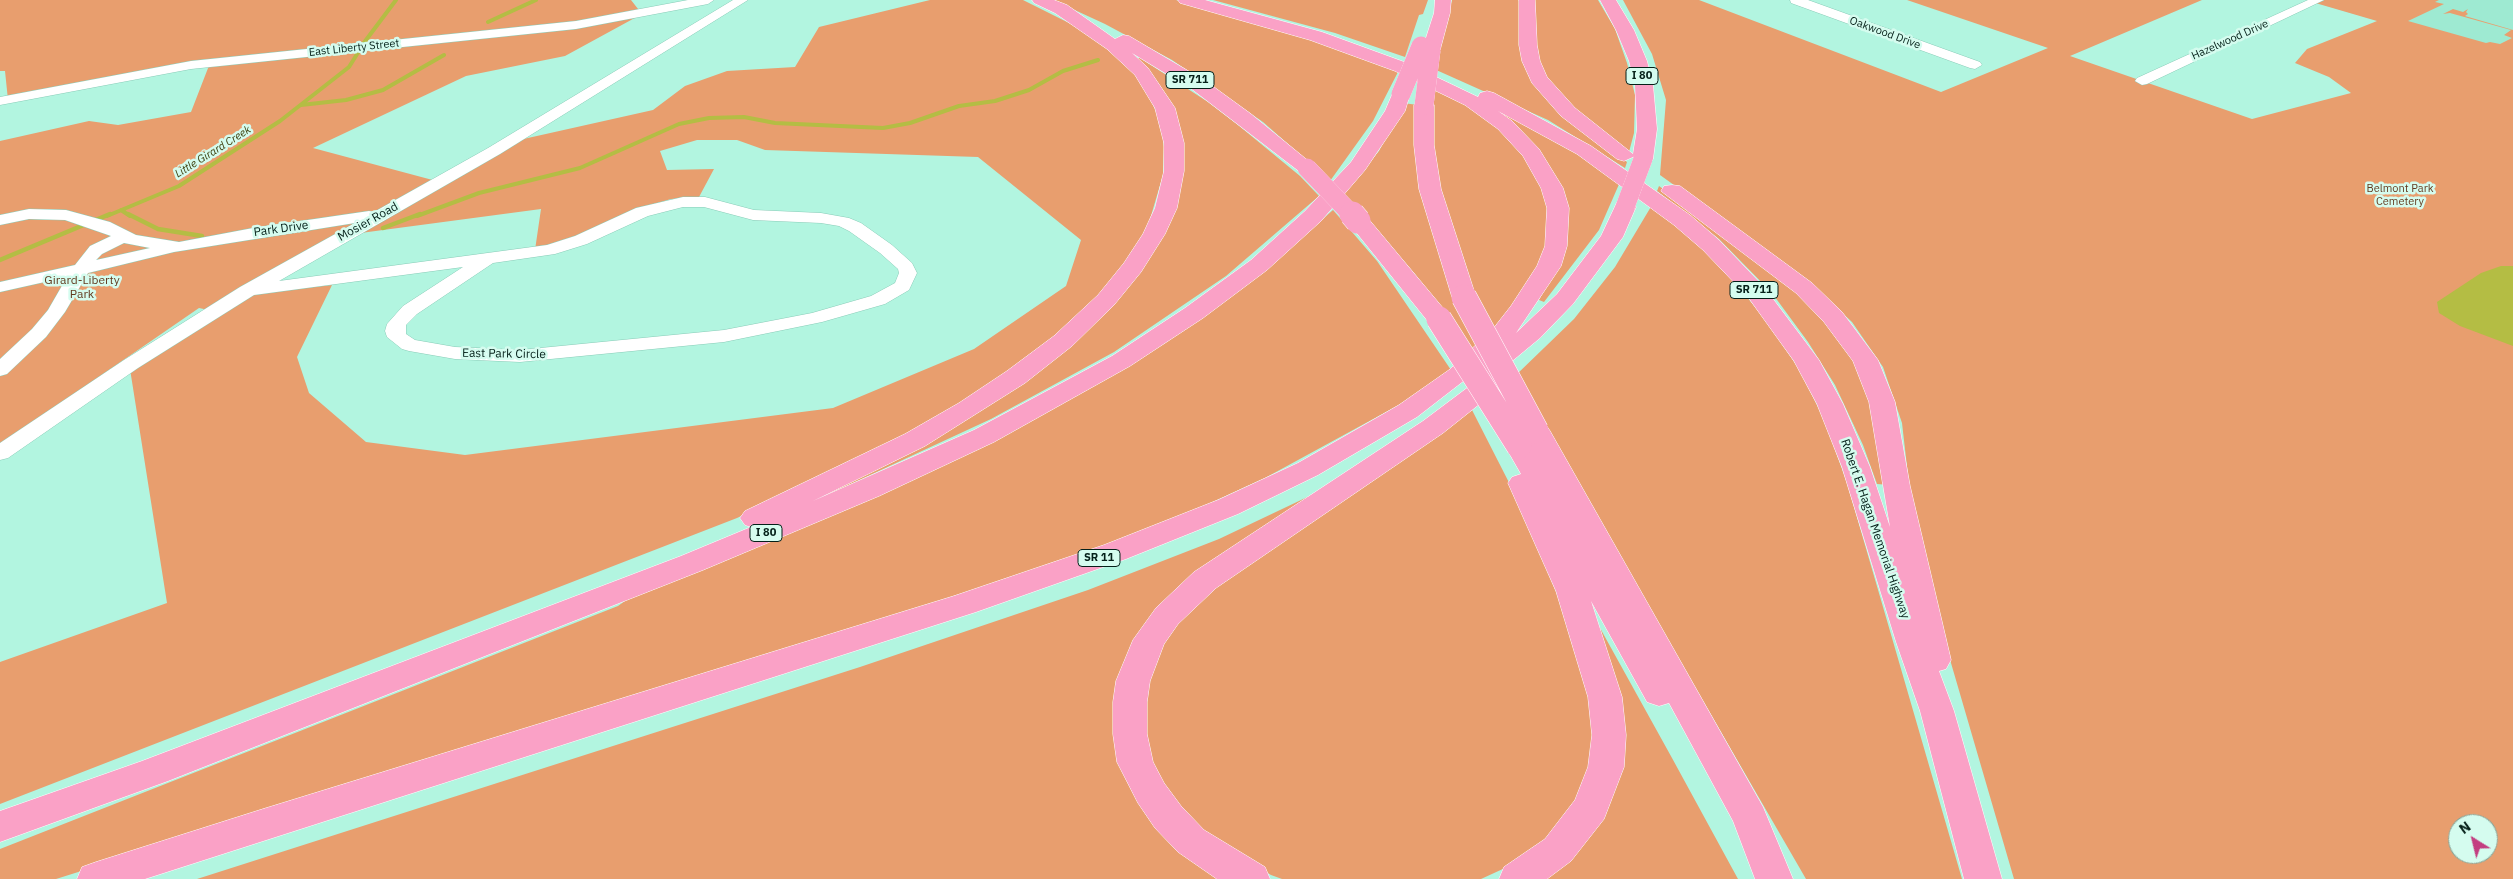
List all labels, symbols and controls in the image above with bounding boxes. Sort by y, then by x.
street label: Oakwood Drive [1848,14,1922,52]
street label: Hazelwood Drive [2189,17,2271,63]
street label: East Liberty Street [308,37,400,59]
road number: I 80 [1626,68,1658,84]
road number: SR 711 [1166,72,1214,88]
water label: Little Girard Creek [172,123,254,181]
park label: Belmont Park Cemetery [2367,182,2433,208]
street label: Mosier Road [335,200,401,244]
street label: Park Drive [253,218,309,240]
park label: Girard-Liberty Park [44,274,120,302]
road number: SR 711 [1730,282,1778,298]
street label: East Park Circle [462,346,546,362]
street label: Robert E. Hagan Memorial Highway [1837,437,1913,621]
road number: I 80 [750,524,782,542]
road number: SR 11 [1078,550,1120,566]
north arrow [2448,814,2498,864]
text: N [2455,817,2474,838]

